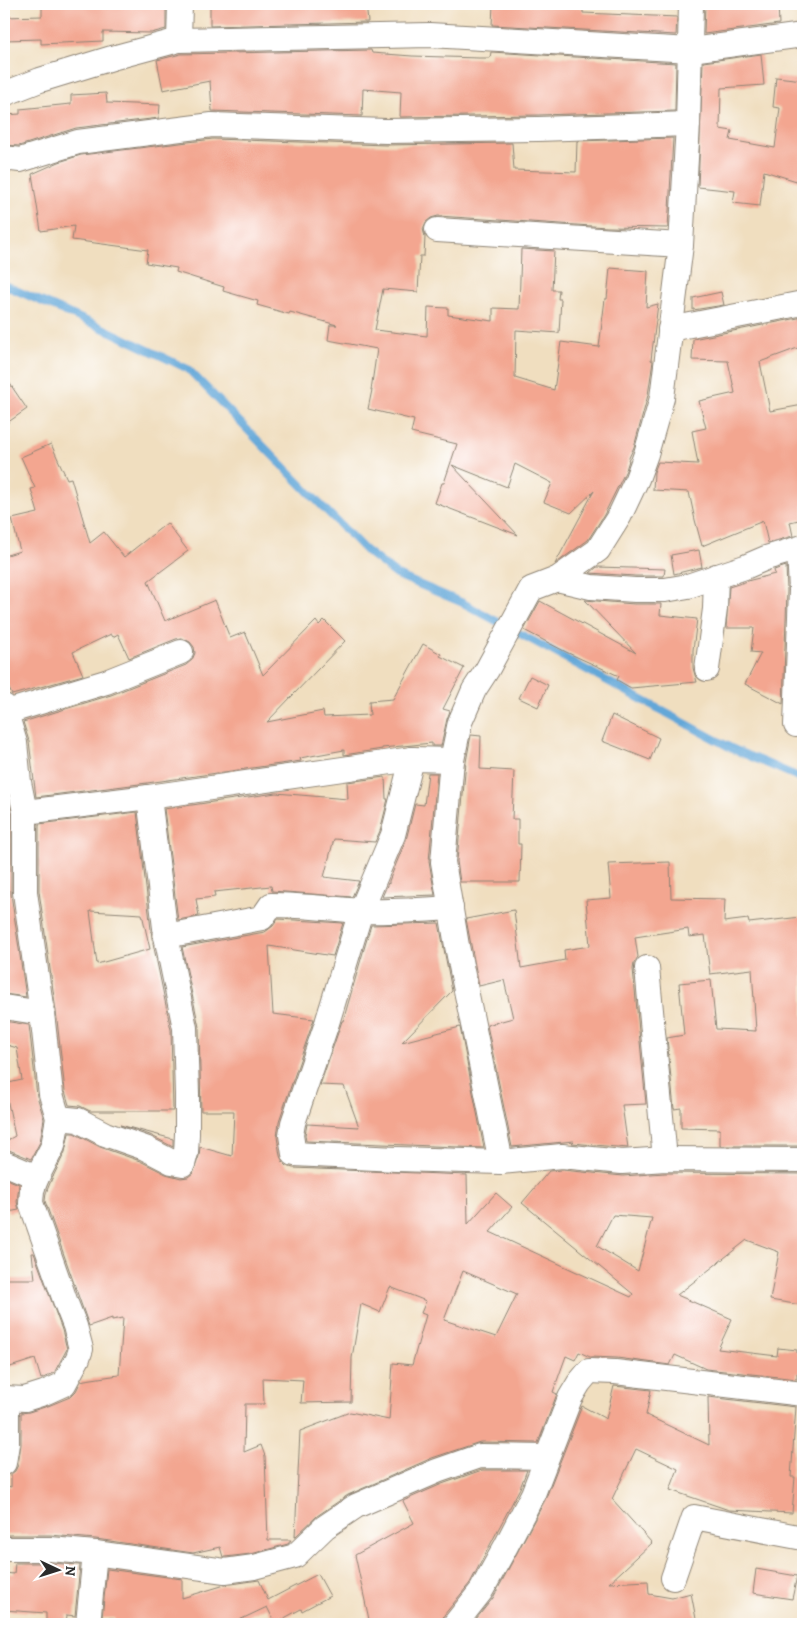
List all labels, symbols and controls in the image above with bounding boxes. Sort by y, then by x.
north arrow [32,1546,82,1596]
text: N [61,1565,80,1577]

